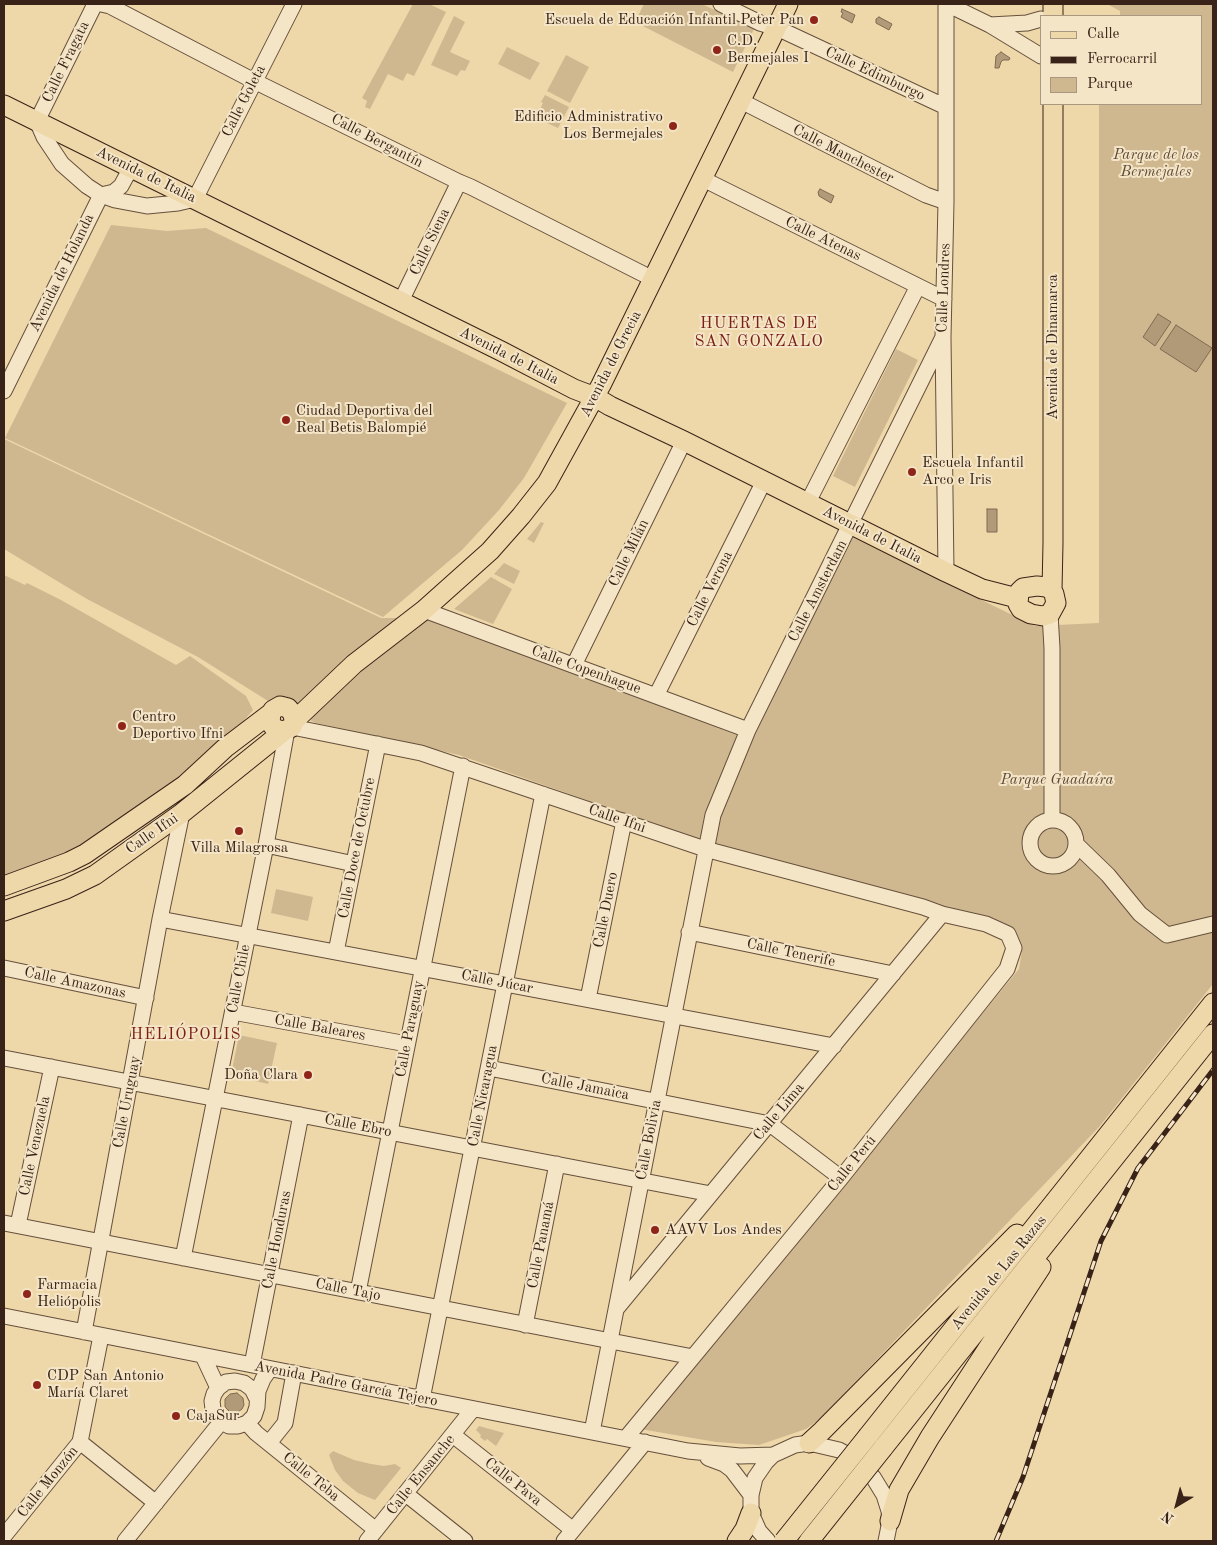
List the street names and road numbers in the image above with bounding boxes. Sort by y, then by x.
street label: Calle Fragata [39,18,93,106]
street label: Calle Edimburgo [822,43,928,105]
street label: Calle Goleta [218,62,270,140]
street label: Calle Bergantín [328,110,426,172]
street label: Calle Manchester [789,121,897,187]
street label: Avenida de Italia [93,143,199,207]
street label: Calle Siena [406,206,454,278]
street label: Avenida de Holanda [26,211,98,335]
street label: Calle Atenas [782,213,864,265]
street label: Calle Londres [933,243,955,333]
street label: Avenida de Dinamarca [1044,274,1062,420]
street label: Avenida de Grecia [576,308,646,420]
street label: Avenida de Italia [456,323,562,389]
street label: Avenida de Italia [819,502,925,568]
street label: Calle Milán [605,516,653,590]
street label: Calle Amsterdam [785,537,851,645]
street label: Calle Verona [683,548,737,630]
street label: Calle Copenhague [529,642,643,698]
street label: Calle Doce de Octubre [334,776,380,920]
street label: Calle Ifni [586,801,648,837]
street label: Calle Ifni [122,810,182,858]
street label: Calle Duero [590,871,622,949]
street label: Calle Tenerife [745,935,837,971]
street label: Calle Chile [223,943,255,1015]
street label: Calle Amazonas [23,963,127,1003]
street label: Calle Júcar [460,966,534,998]
street label: Calle Paraguay [392,979,428,1079]
street label: Calle Baleares [273,1011,367,1045]
street label: Calle Nicaragua [464,1044,502,1148]
street label: Calle Uruguay [109,1054,145,1150]
street label: Calle Jamaica [539,1070,631,1104]
street label: Calle Lima [750,1079,808,1145]
street label: Calle Venezuela [16,1094,54,1198]
street label: Calle Bolivia [632,1098,666,1182]
street label: Calle Ebro [323,1111,393,1141]
street label: Calle Perú [824,1132,880,1196]
street label: Calle Honduras [259,1189,295,1291]
street label: Calle Panamá [524,1200,558,1290]
street label: Avenida de Las Razas [947,1212,1051,1334]
street label: Calle Tajo [314,1275,382,1305]
street label: Avenida Padre García Tejero [253,1357,439,1411]
street label: Calle Ensanche [383,1431,459,1519]
street label: Calle Monzón [14,1443,82,1521]
street label: Calle Teba [279,1449,343,1505]
street label: Calle Pava [481,1454,545,1510]

